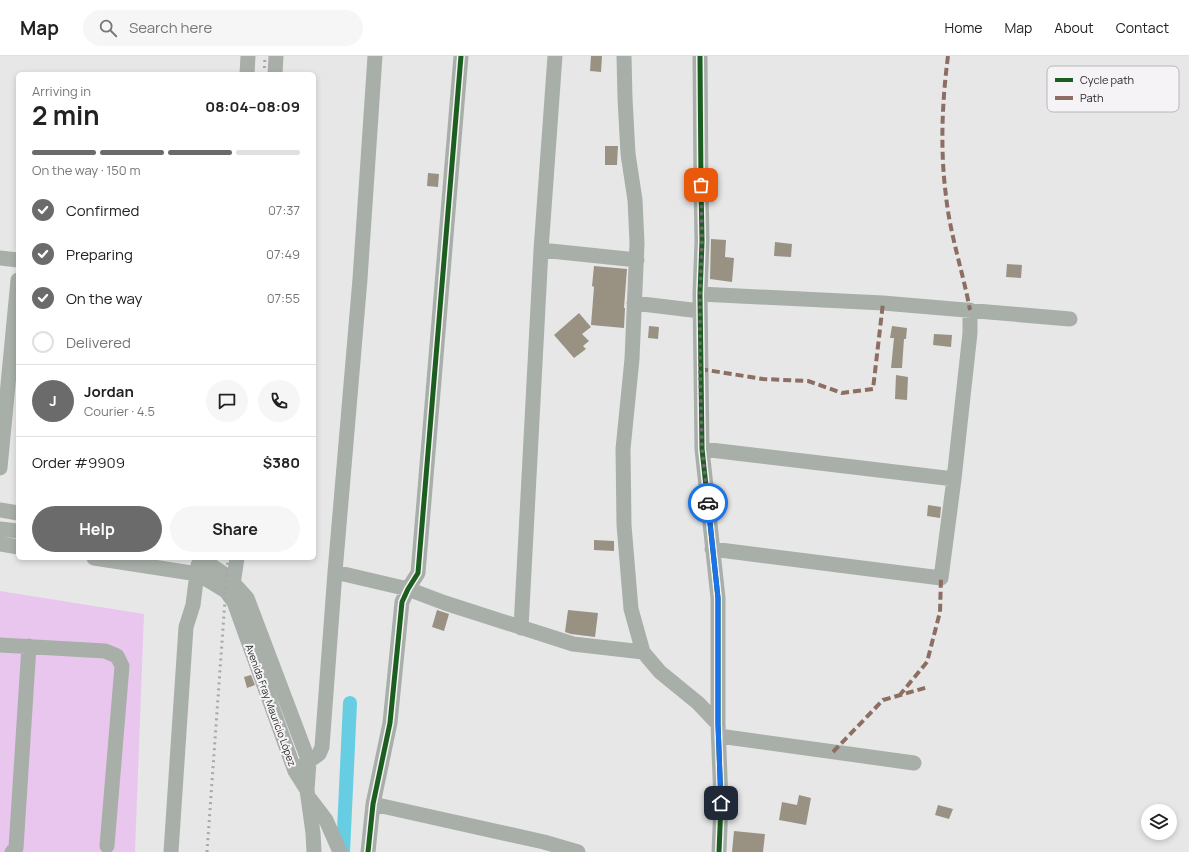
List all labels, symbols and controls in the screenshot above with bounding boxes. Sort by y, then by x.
search box [83,10,363,46]
text: Map [20,15,59,41]
icon: search [97,17,119,39]
text: Search here [129,17,212,38]
text: Home [945,18,982,37]
text: Map [1004,18,1032,37]
text: About [1054,18,1094,37]
text: Contact [1116,18,1169,37]
legend [1047,66,1179,112]
text: Cycle path [1080,72,1134,87]
text: Arriving in [32,82,91,100]
text: Path [1080,90,1103,105]
text: 08:04–08:09 [205,96,300,117]
text: 2 min [32,97,100,133]
text: On the way · 150 m [32,161,140,179]
pin [684,168,718,202]
icon: bag [690,174,712,196]
icon: check [32,199,54,221]
text: Confirmed [66,200,139,221]
text: 07:37 [268,201,300,219]
icon: check [32,243,54,265]
text: Preparing [66,244,133,265]
text: 07:49 [266,245,300,263]
icon: check [32,287,54,309]
text: On the way [66,288,142,309]
text: 07:55 [267,289,300,307]
text: Delivered [66,332,131,353]
button: chat [206,380,248,422]
button: phone [258,380,300,422]
text: Jordan [84,381,134,402]
text: J [49,390,57,411]
text: Courier · 4.5 [84,402,155,420]
text: Order #9909 [32,452,125,473]
text: $380 [263,452,300,473]
courier [688,483,728,523]
icon: car [697,492,719,514]
button: Help [32,506,162,552]
button: Share [170,506,300,552]
street label: Avenida Fray Mauricio López [242,642,300,768]
pin [704,786,738,820]
icon: home [710,792,732,814]
map controls [1141,804,1177,840]
button: layers [1141,804,1177,840]

